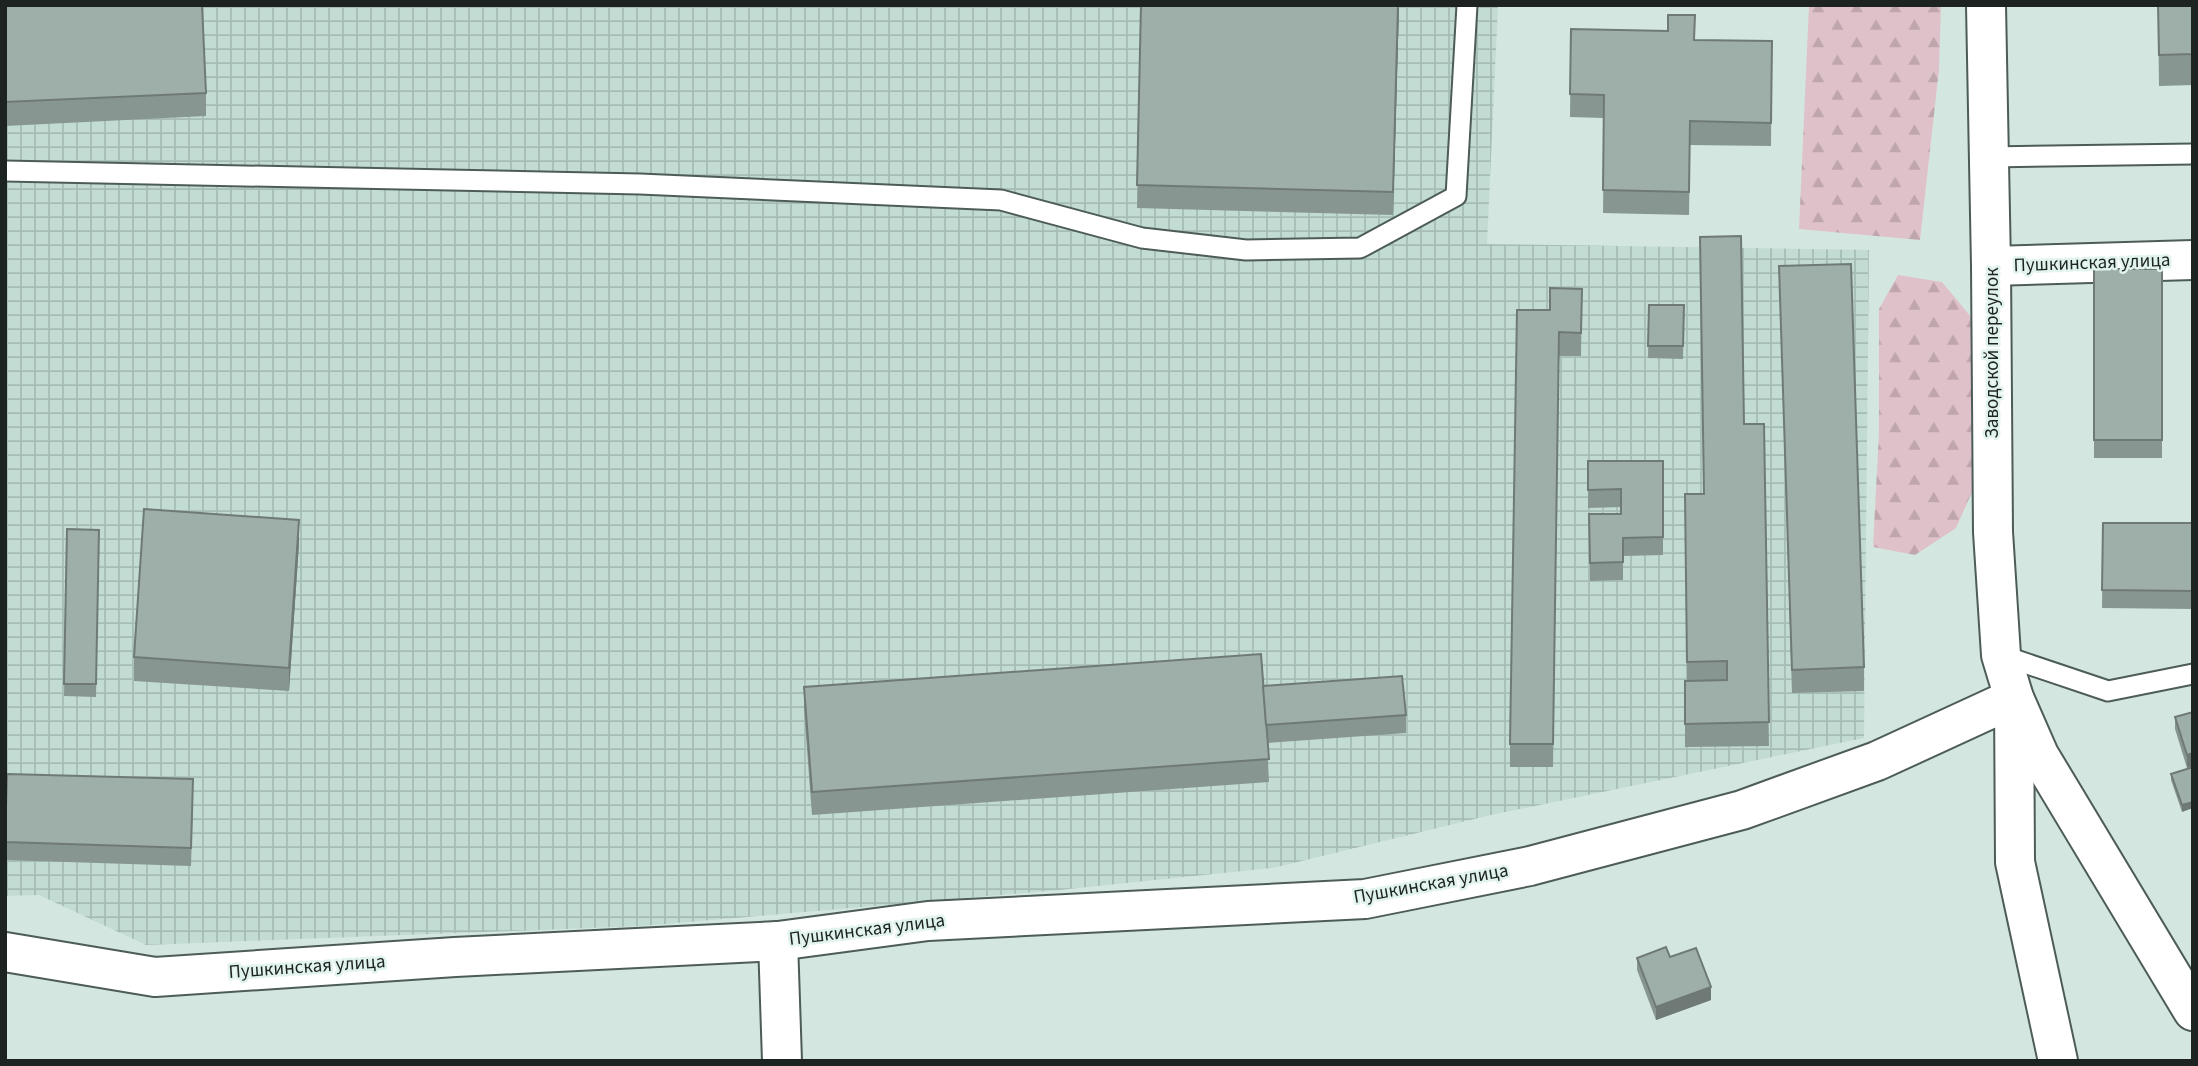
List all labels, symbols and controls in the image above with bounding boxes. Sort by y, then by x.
street label: Пушкинская улица [2013,247,2171,279]
street label: Заводской переулок [1979,267,2006,439]
street label: Пушкинская улица [1351,857,1511,911]
street label: Пушкинская улица [787,907,947,953]
street label: Пушкинская улица [228,948,386,986]

